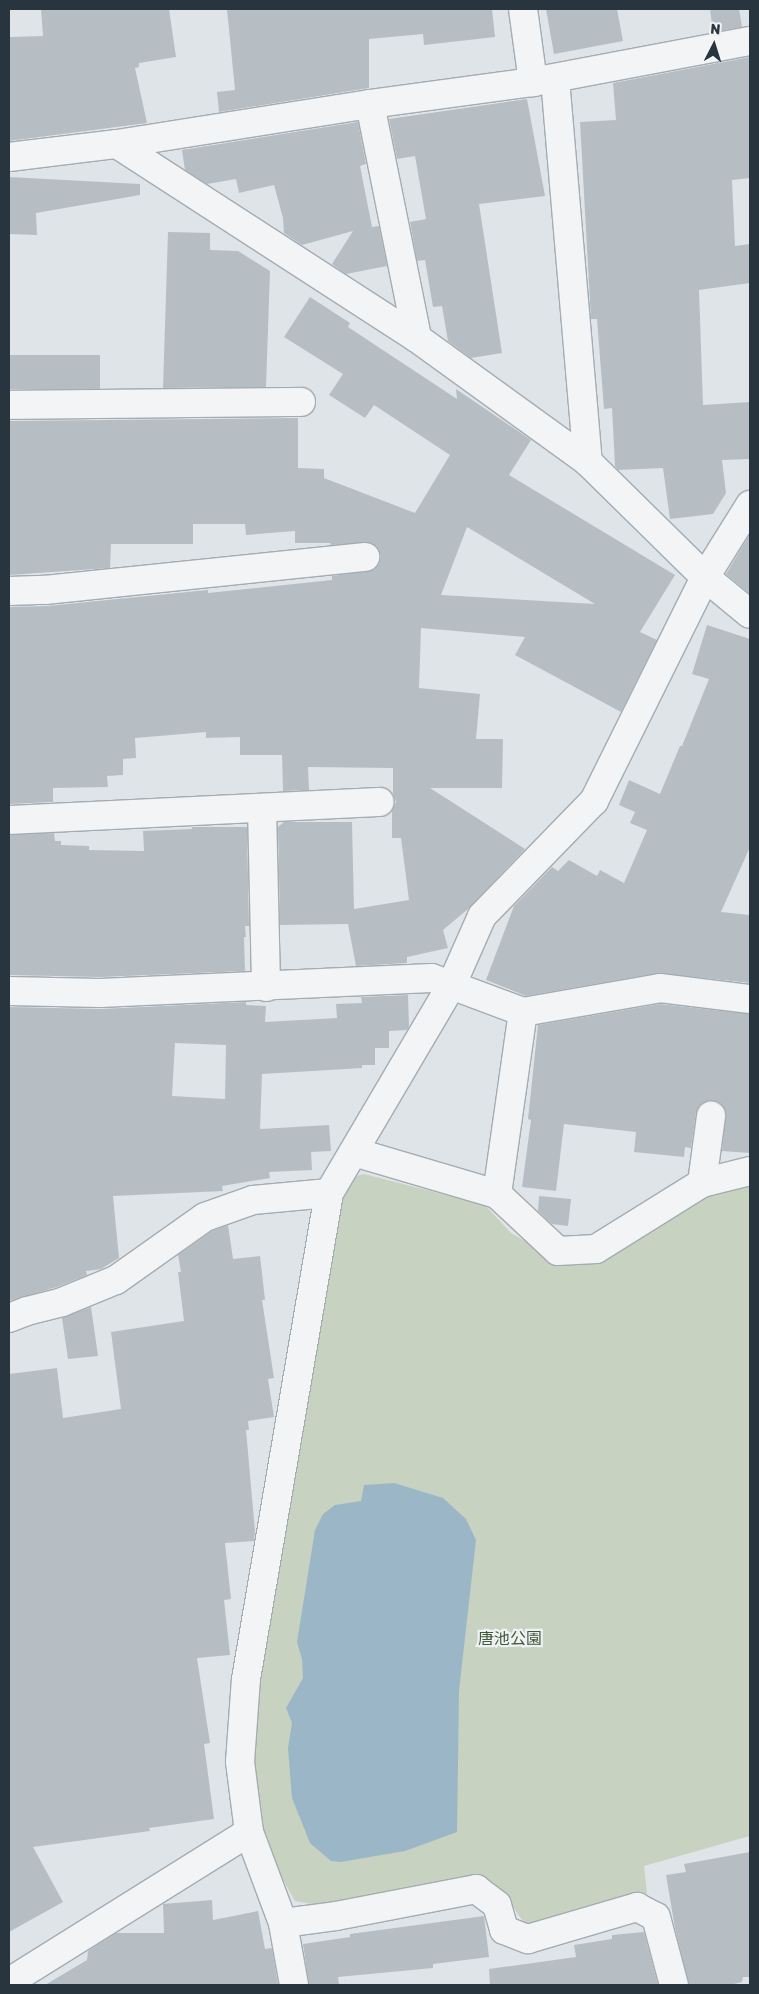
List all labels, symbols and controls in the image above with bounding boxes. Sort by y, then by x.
north arrow [689,20,739,70]
text: N [710,21,721,38]
park label: 唐池公園 [478,1629,542,1649]

